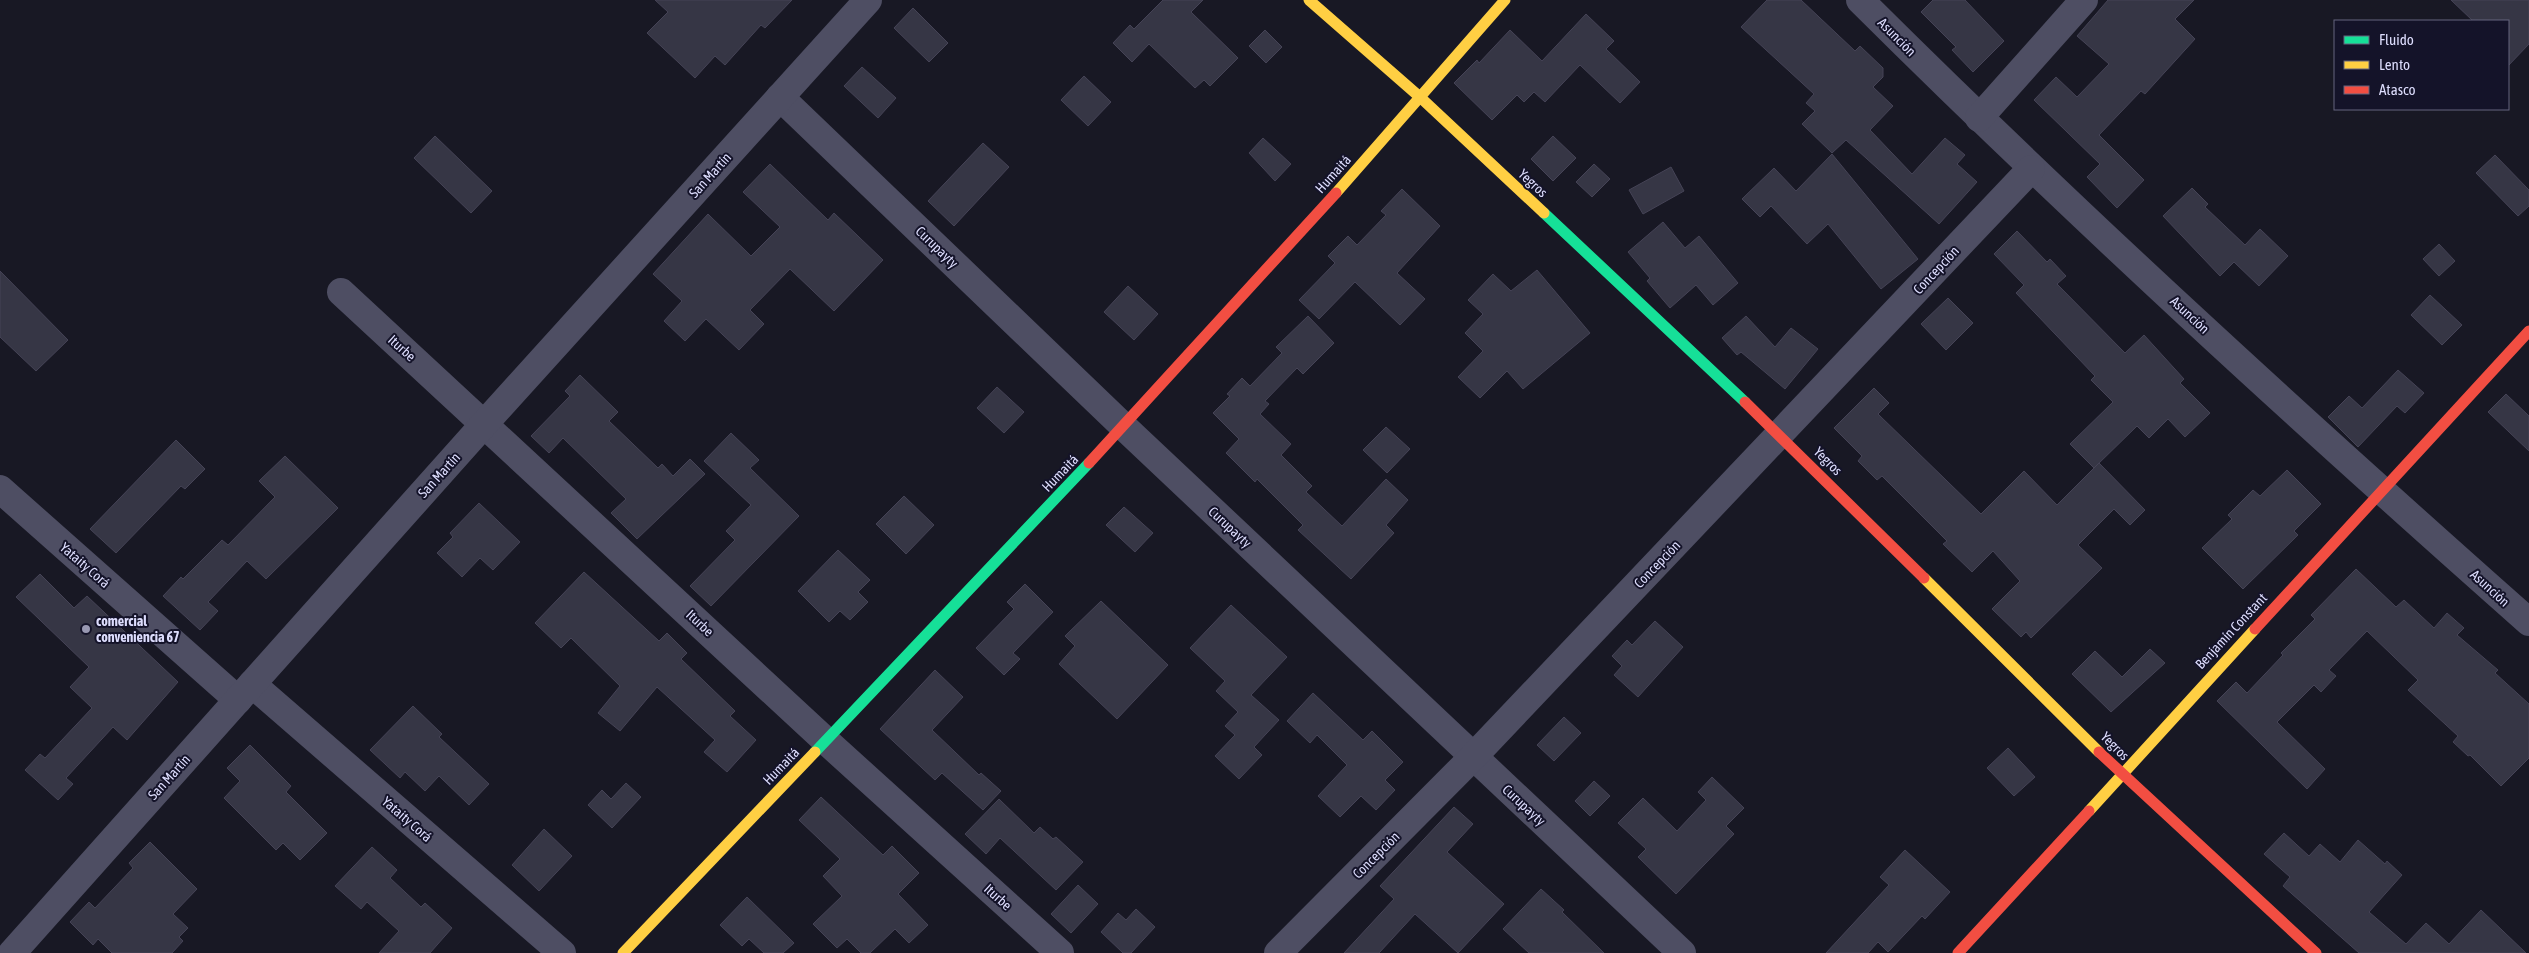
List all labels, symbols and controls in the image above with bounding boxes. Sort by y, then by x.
street label: Asunción [1875,15,1919,59]
legend [2334,20,2509,110]
text: Fluido [2379,31,2414,48]
text: Lento [2379,56,2410,73]
text: Atasco [2379,81,2416,98]
street label: San Martín [686,149,734,201]
street label: Humaitá [1312,152,1354,196]
street label: Yegros [1515,166,1551,200]
street label: Curupayty [912,223,962,271]
street label: Concepción [1910,243,1962,297]
street label: Asunción [2167,293,2213,337]
street label: Iturbe [385,332,419,364]
street label: Yegros [1811,444,1846,479]
street label: San Martín [415,449,463,501]
street label: Humaitá [1039,451,1081,495]
street label: Curupayty [1205,503,1255,551]
street label: Concepción [1631,537,1683,591]
street label: Yataity Corá [57,539,113,591]
street label: Asunción [2467,566,2513,610]
street label: Benjamín Constant [2192,590,2270,672]
street label: Iturbe [683,606,717,640]
place label: comercial conveniencia 67 [96,613,180,645]
marker: comercial conveniencia 67 [80,623,92,635]
street label: Yegros [2098,729,2133,764]
street label: Humaitá [760,744,802,788]
street label: San Martín [145,751,193,803]
street label: Curupayty [1499,781,1549,829]
street label: Yataity Corá [379,793,435,845]
street label: Concepción [1349,828,1403,882]
street label: Iturbe [981,881,1015,913]

